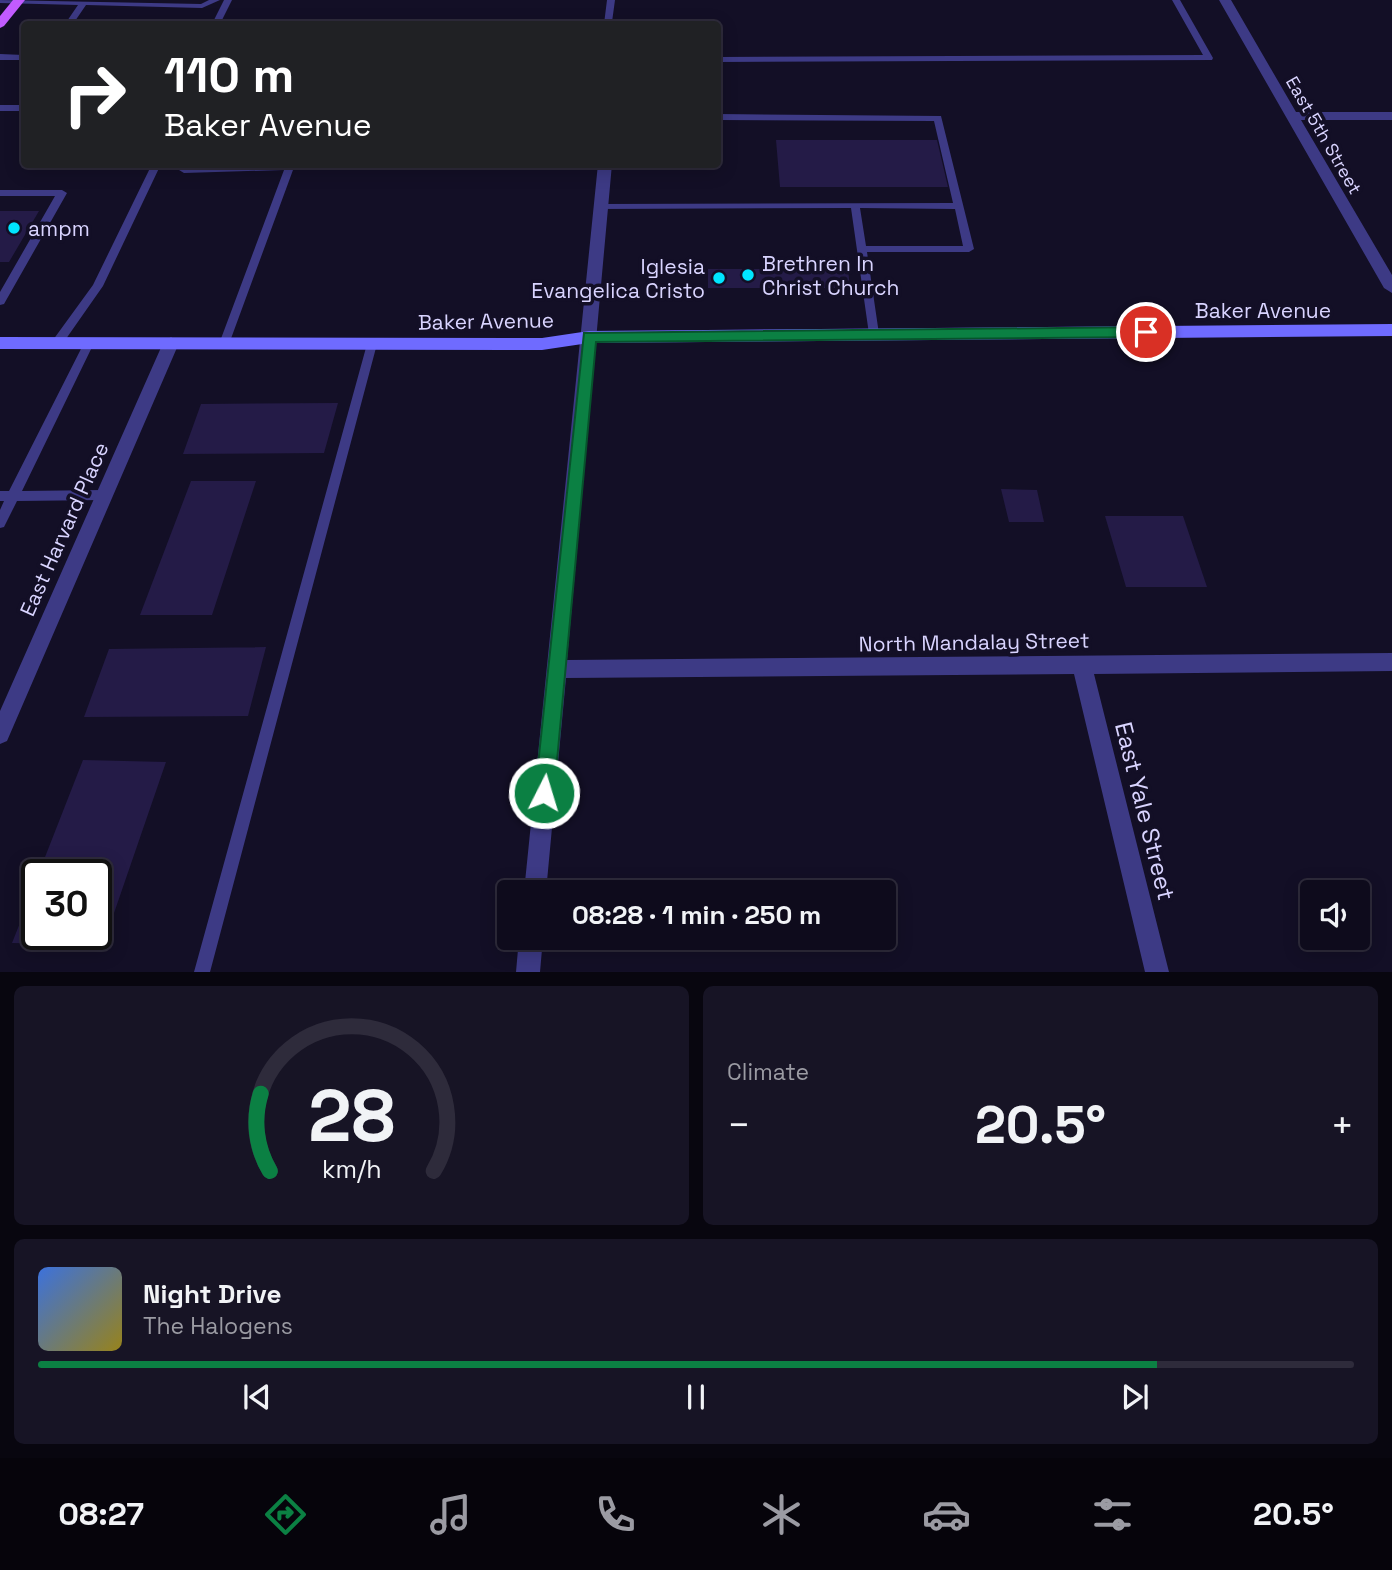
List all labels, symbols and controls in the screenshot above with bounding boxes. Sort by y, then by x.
text: 110 m [164,44,294,106]
icon: right [49,49,140,140]
street label: East 5th Street [1281,72,1367,198]
text: Baker Avenue [164,105,372,145]
place label: ampm [28,215,90,242]
marker: ampm [6,220,22,236]
place label: Brethren In Christ Church [762,250,899,301]
place label: Iglesia Evangelica Cristo [531,253,705,304]
marker: Brethren In Christ Church [740,267,756,283]
marker: Iglesia Evangelica Cristo [711,270,727,286]
street label: Baker Avenue [1195,297,1331,324]
pin [1116,302,1176,362]
street label: Baker Avenue [418,306,554,336]
icon: arrive [1127,313,1165,351]
street label: East Harvard Place [14,438,114,620]
street label: North Mandalay Street [858,626,1090,658]
street label: East Yale Street [1108,719,1182,903]
position arrow [507,756,581,830]
speed limit sign: 30 [21,859,112,950]
map controls [1300,880,1370,950]
button: sound [1300,880,1370,950]
text: 08:28 · 1 min · 250 m [572,898,821,932]
text: Climate [727,1057,809,1087]
text: 28 [308,1070,395,1163]
text: 20.5° [975,1092,1106,1158]
text: − [727,1101,751,1149]
text: + [1330,1101,1354,1149]
text: km/h [322,1153,381,1185]
text: Night Drive [143,1277,281,1311]
text: The Halogens [143,1311,293,1341]
icon: previous [238,1378,276,1416]
icon: pause [677,1378,715,1416]
icon: next [1116,1378,1154,1416]
icon: directions [261,1490,310,1539]
icon: music [426,1490,475,1539]
icon: phone [591,1490,640,1539]
icon: climate [757,1490,806,1539]
icon: car [922,1490,971,1539]
icon: filters [1088,1490,1137,1539]
text: 08:27 [58,1494,144,1534]
text: 20.5° [1253,1494,1334,1534]

